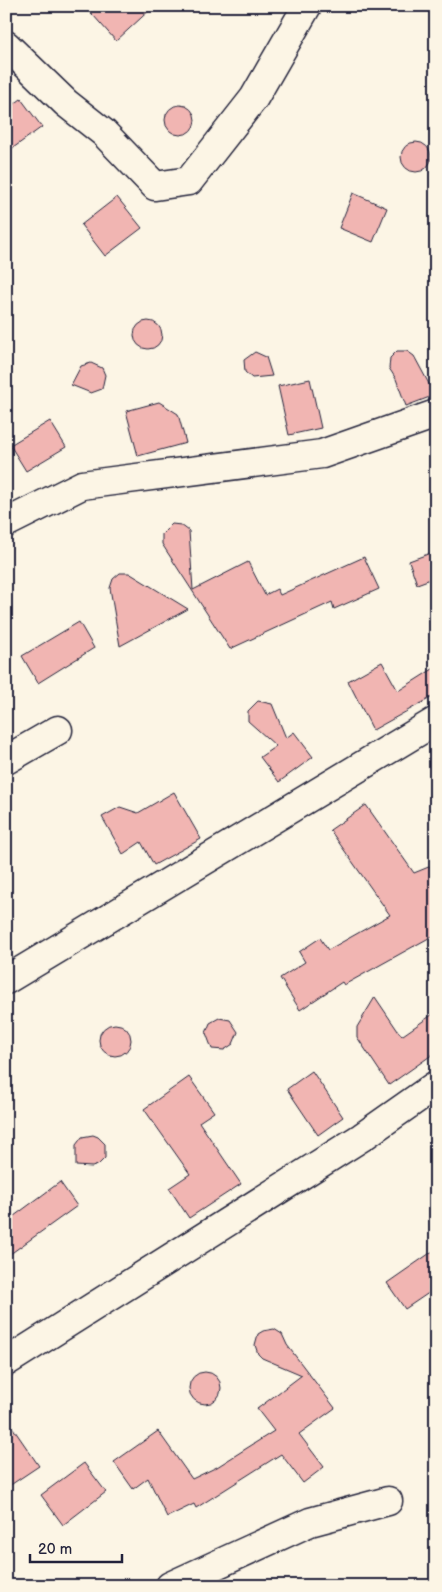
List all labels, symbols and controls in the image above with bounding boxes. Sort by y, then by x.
scale bar [30,1532,122,1564]
text: 20 m [38,1540,72,1559]

